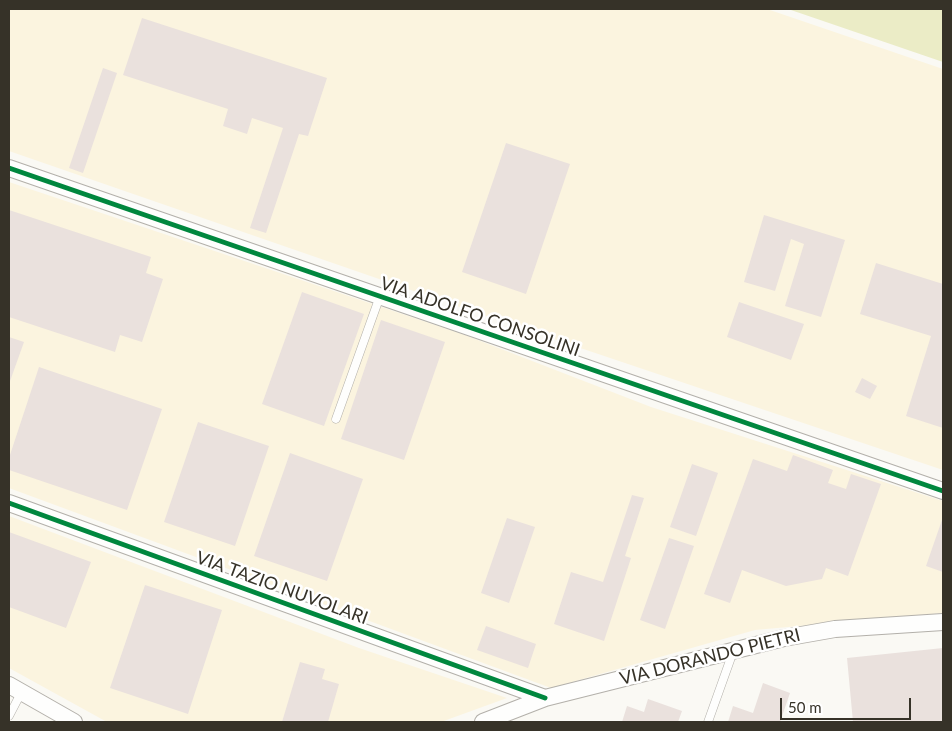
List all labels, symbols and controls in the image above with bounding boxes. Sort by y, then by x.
street label: VIA ADOLFO CONSOLINI [377,273,583,361]
street label: VIA TAZIO NUVOLARI [193,547,371,629]
street label: VIA DORANDO PIETRI [618,624,802,690]
scale bar [782,688,913,720]
text: 50 m [788,698,822,716]

